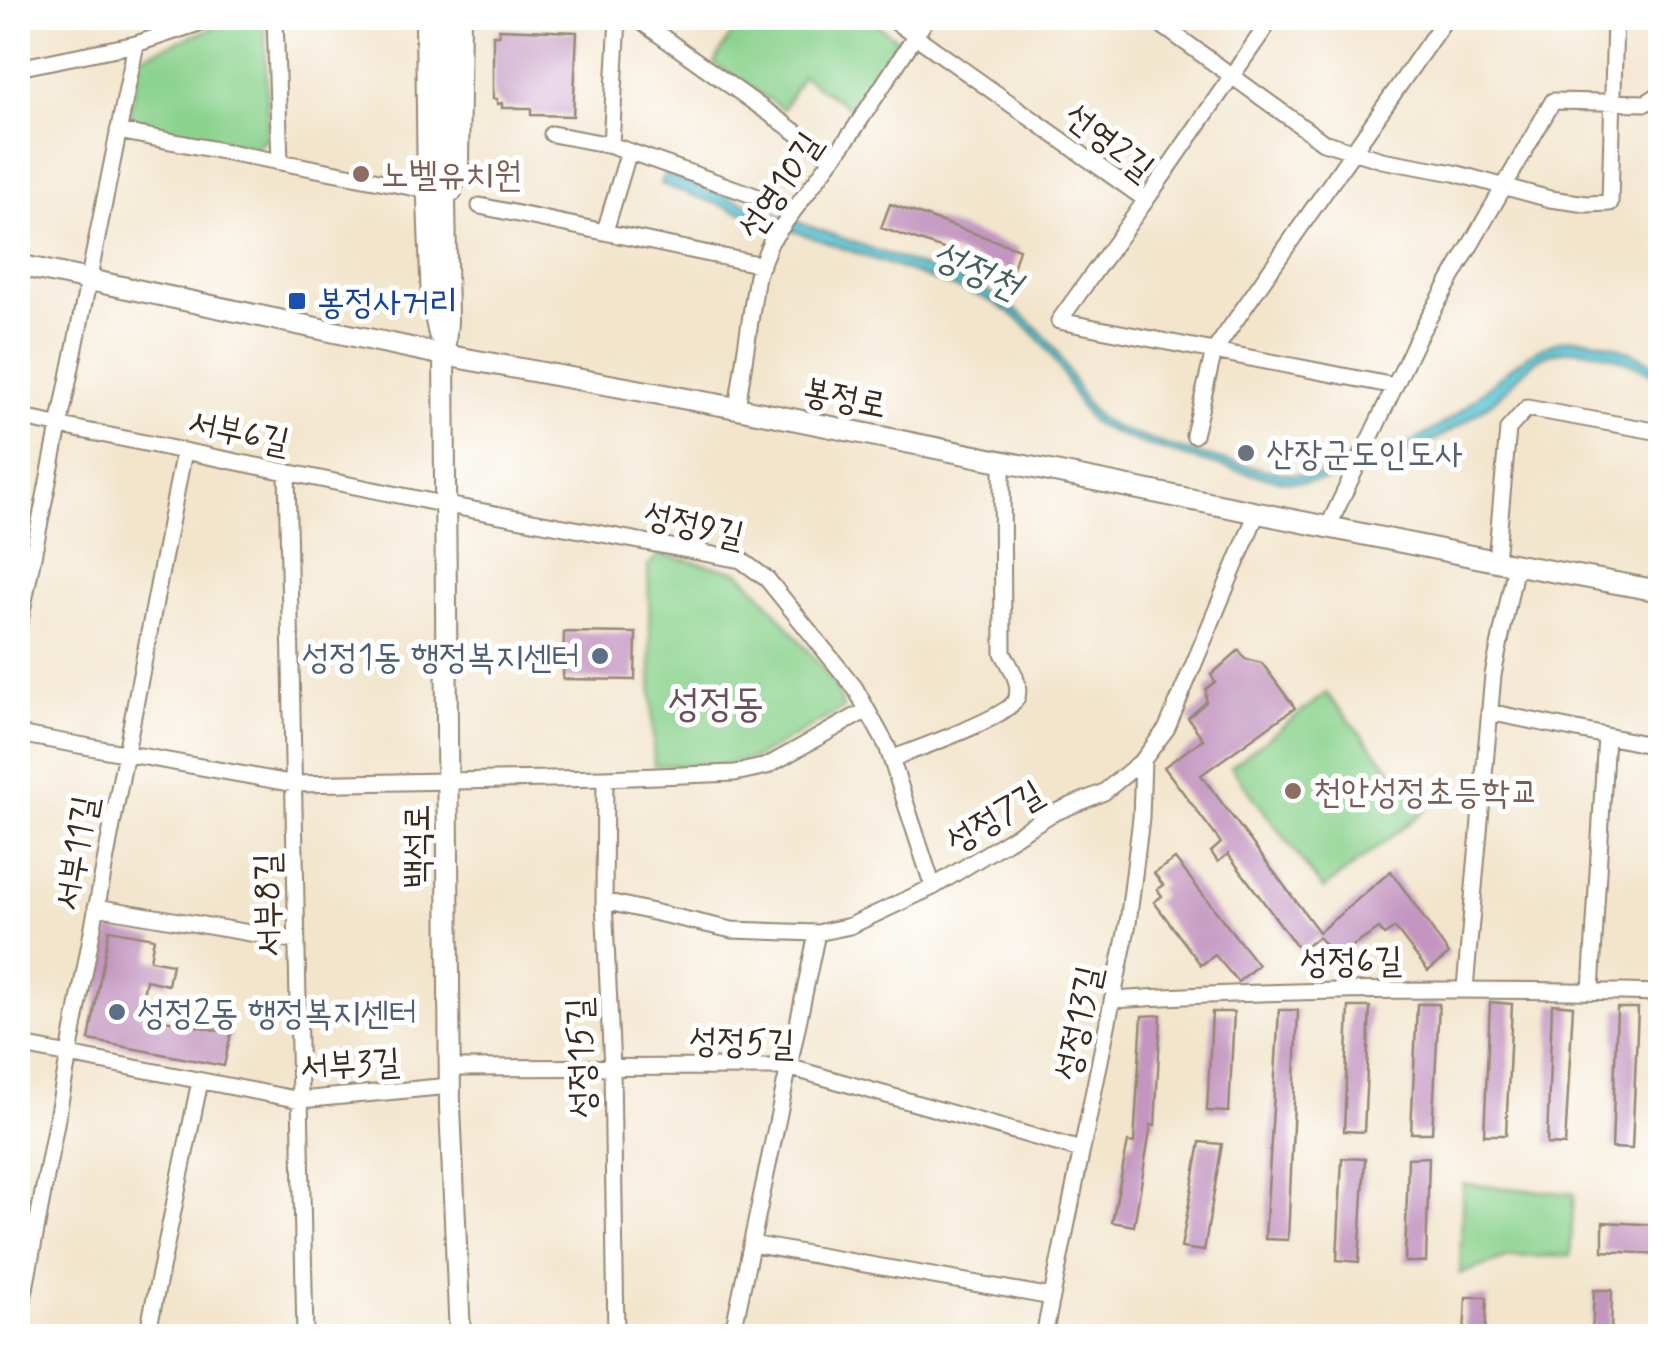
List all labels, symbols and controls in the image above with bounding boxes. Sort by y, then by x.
street label: 선영2길 [1055,93,1163,192]
street label: 선영10길 [728,124,833,249]
place label: 노벨유치원 [381,153,522,199]
marker: 노벨유치원 [350,163,372,185]
water label: 성정천 [924,230,1031,314]
place label: 봉정사거리 [317,280,458,326]
marker: 봉정사거리 [286,290,308,312]
street label: 봉정로 [799,368,890,430]
street label: 서부6길 [184,400,293,466]
place label: 산장군도인도사 [1266,432,1463,478]
marker: 산장군도인도사 [1235,442,1257,464]
street label: 성정9길 [639,492,748,560]
place label: 성정1동 행정복지센터 [301,635,580,681]
marker: 성정1동 행정복지센터 [589,645,611,667]
district label: 성정동 [668,679,764,731]
place label: 천안성정초등학교 [1313,770,1538,816]
street label: 성정7길 [938,771,1052,865]
marker: 천안성정초등학교 [1282,780,1304,802]
street label: 서부11길 [44,792,110,914]
street label: 백석로 [395,804,441,888]
street label: 서부8길 [245,852,293,957]
street label: 성정6길 [1299,938,1403,986]
street label: 성정13길 [1044,962,1114,1085]
place label: 성정2동 행정복지센터 [137,991,417,1037]
street label: 성정15길 [557,997,607,1119]
marker: 성정2동 행정복지센터 [106,1001,128,1023]
street label: 성정5길 [688,1018,795,1068]
street label: 서부3길 [299,1039,401,1091]

